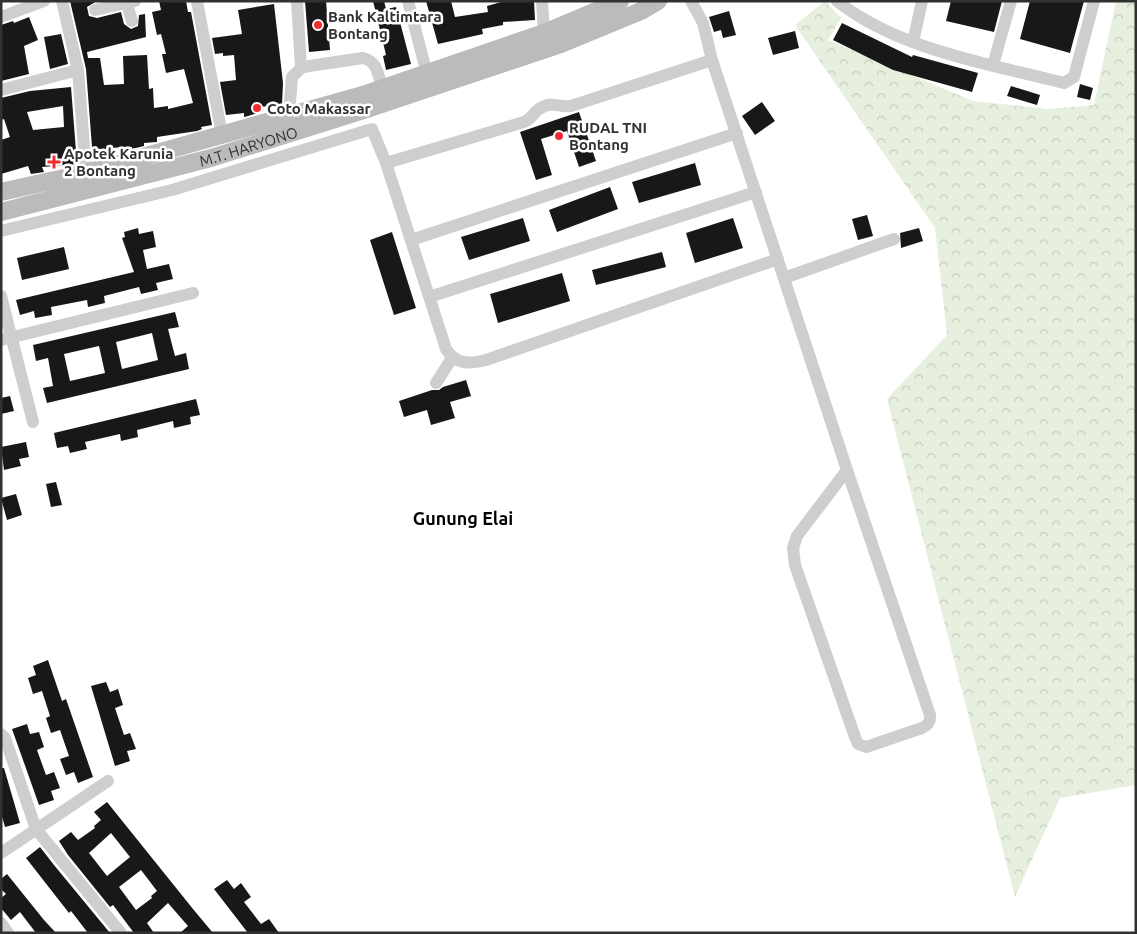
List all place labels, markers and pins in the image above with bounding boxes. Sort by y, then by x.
place label: Bank Kaltimtara Bontang [328,8,442,42]
marker: Bank Kaltimtara Bontang [312,19,324,31]
place label: Coto Makassar [267,100,372,117]
marker: Coto Makassar [251,102,263,114]
place label: RUDAL TNI Bontang [569,119,647,153]
marker: RUDAL TNI Bontang [553,130,565,142]
place label: Apotek Karunia 2 Bontang [64,145,173,179]
marker: Apotek Karunia 2 Bontang [48,156,60,168]

